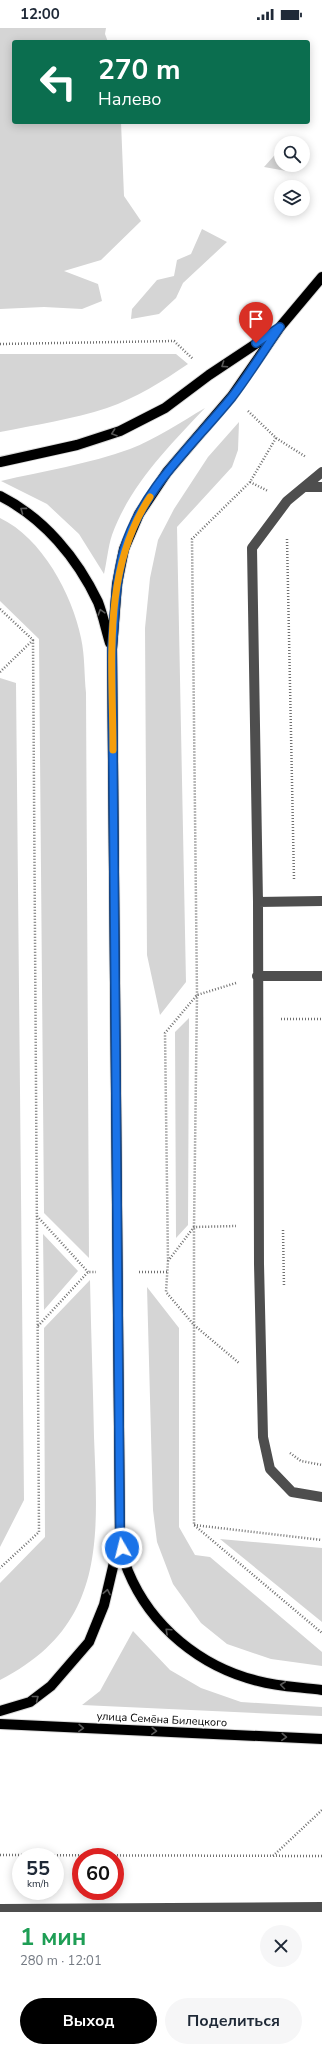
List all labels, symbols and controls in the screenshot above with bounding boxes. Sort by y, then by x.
text: 12:00 [20,4,60,24]
text: 270 m [98,51,181,89]
icon: left [32,56,84,108]
text: Налево [98,87,162,111]
map controls [274,136,310,216]
button: search [274,136,310,172]
button: layers [274,180,310,216]
pin [239,302,273,343]
icon: arrive [245,308,267,330]
one-way arrow [221,360,228,367]
one-way arrow [111,428,118,436]
one-way arrow [20,507,27,515]
one-way arrow [97,608,106,615]
position arrow [101,1527,143,1569]
one-way arrow [102,1589,110,1596]
one-way arrow [165,1628,173,1636]
one-way arrow [280,1681,286,1690]
one-way arrow [32,1695,39,1702]
street label: улица Семёна Билецкого [96,1709,228,1730]
one-way arrow [78,1724,84,1732]
one-way arrow [151,1727,157,1735]
one-way arrow [281,1732,287,1741]
speed limit sign: 60 [72,1848,124,1900]
text: 55 [26,1855,50,1882]
text: km/h [27,1877,49,1891]
text: 1 мин [20,1921,86,1953]
button: close [260,1925,302,1967]
text: 280 m · 12:01 [20,1952,102,1970]
button: Выход [20,1998,157,2044]
button: Поделиться [165,1998,302,2044]

